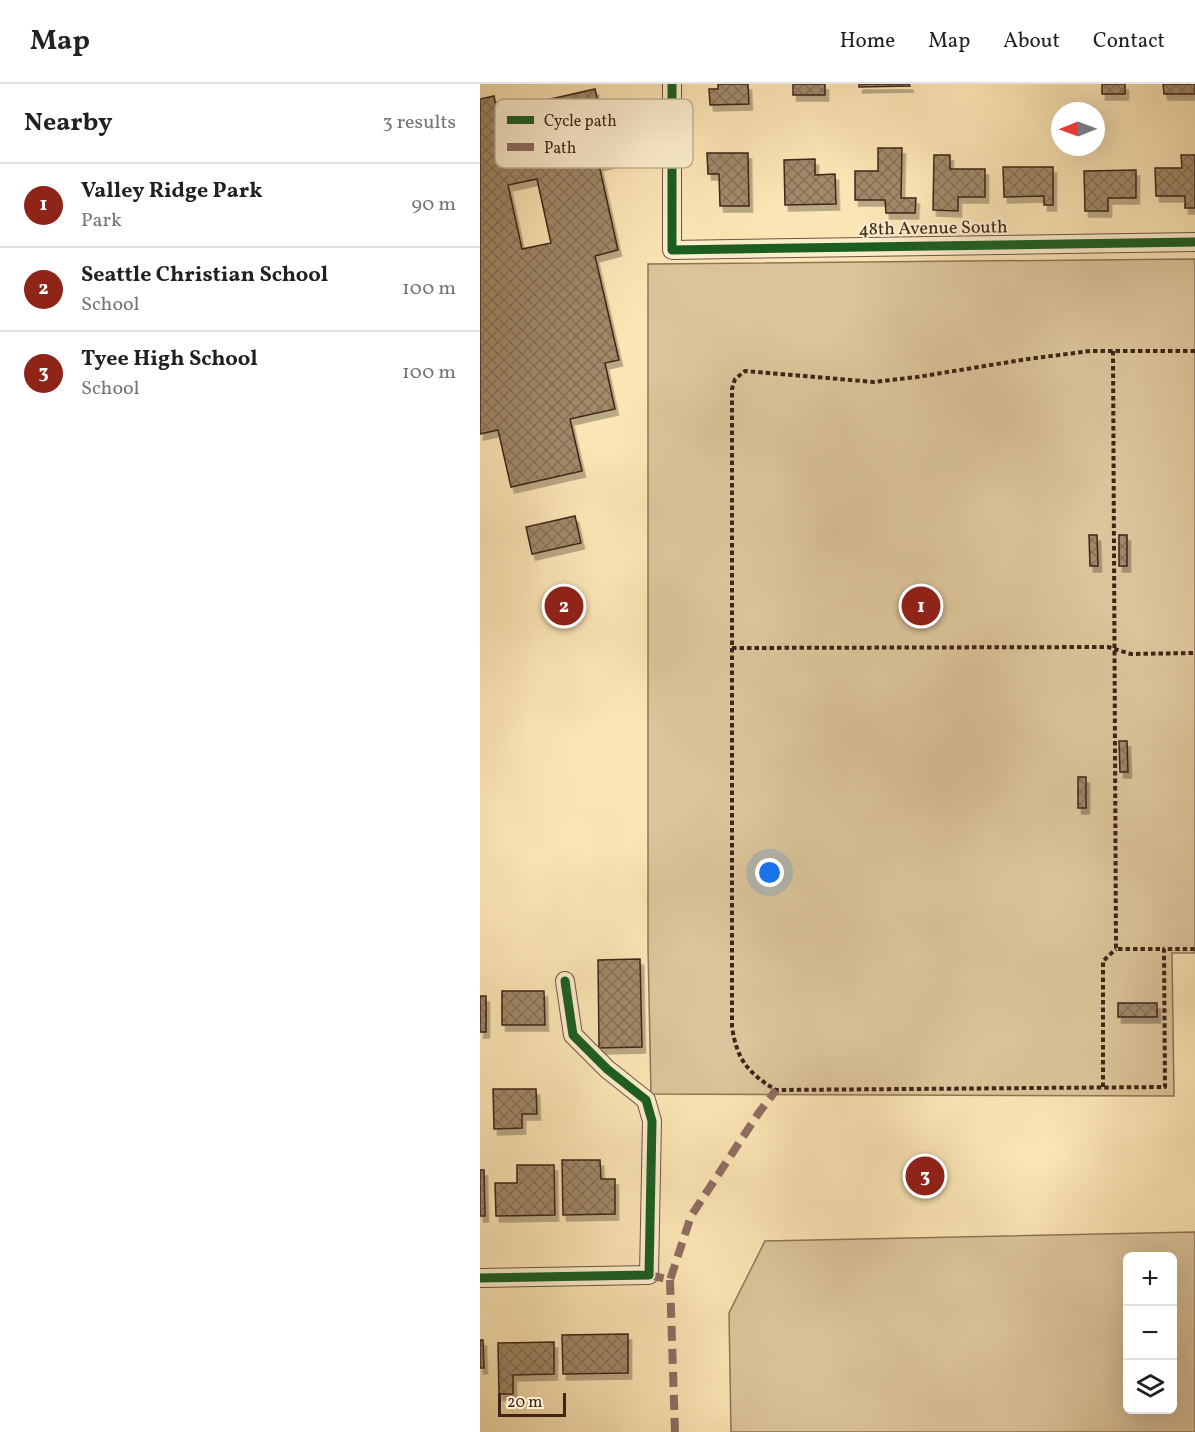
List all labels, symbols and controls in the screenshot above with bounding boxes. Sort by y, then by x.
text: Map [30,22,90,61]
text: Home [840,27,895,56]
text: Map [928,27,970,56]
text: About [1003,27,1060,56]
text: Contact [1093,27,1165,56]
legend [495,99,693,168]
north arrow [1051,102,1105,156]
text: Nearby [24,105,113,141]
text: 3 results [382,109,456,137]
text: Cycle path [544,111,617,133]
text: Path [544,138,576,160]
text: Valley Ridge Park [81,176,262,207]
text: 1 [39,191,48,219]
text: 90 m [412,191,456,219]
text: Park [81,207,122,235]
street label: 48th Avenue South [858,215,1008,243]
text: Seattle Christian School [81,260,328,291]
text: 2 [38,275,49,303]
text: 100 m [402,275,456,303]
text: School [81,291,139,319]
text: Tyee High School [81,344,258,375]
text: 3 [38,359,49,387]
text: 100 m [402,359,456,387]
text: School [81,375,139,403]
pin: 2 [544,584,584,628]
pin: 1 [902,584,940,628]
your location [755,858,784,887]
pin: 3 [906,1154,944,1198]
map controls [1123,1252,1177,1414]
button: + [1123,1252,1177,1306]
button: − [1123,1306,1177,1360]
button: layers [1123,1360,1177,1414]
scale bar [498,1390,566,1418]
text: 20 m [507,1392,542,1414]

